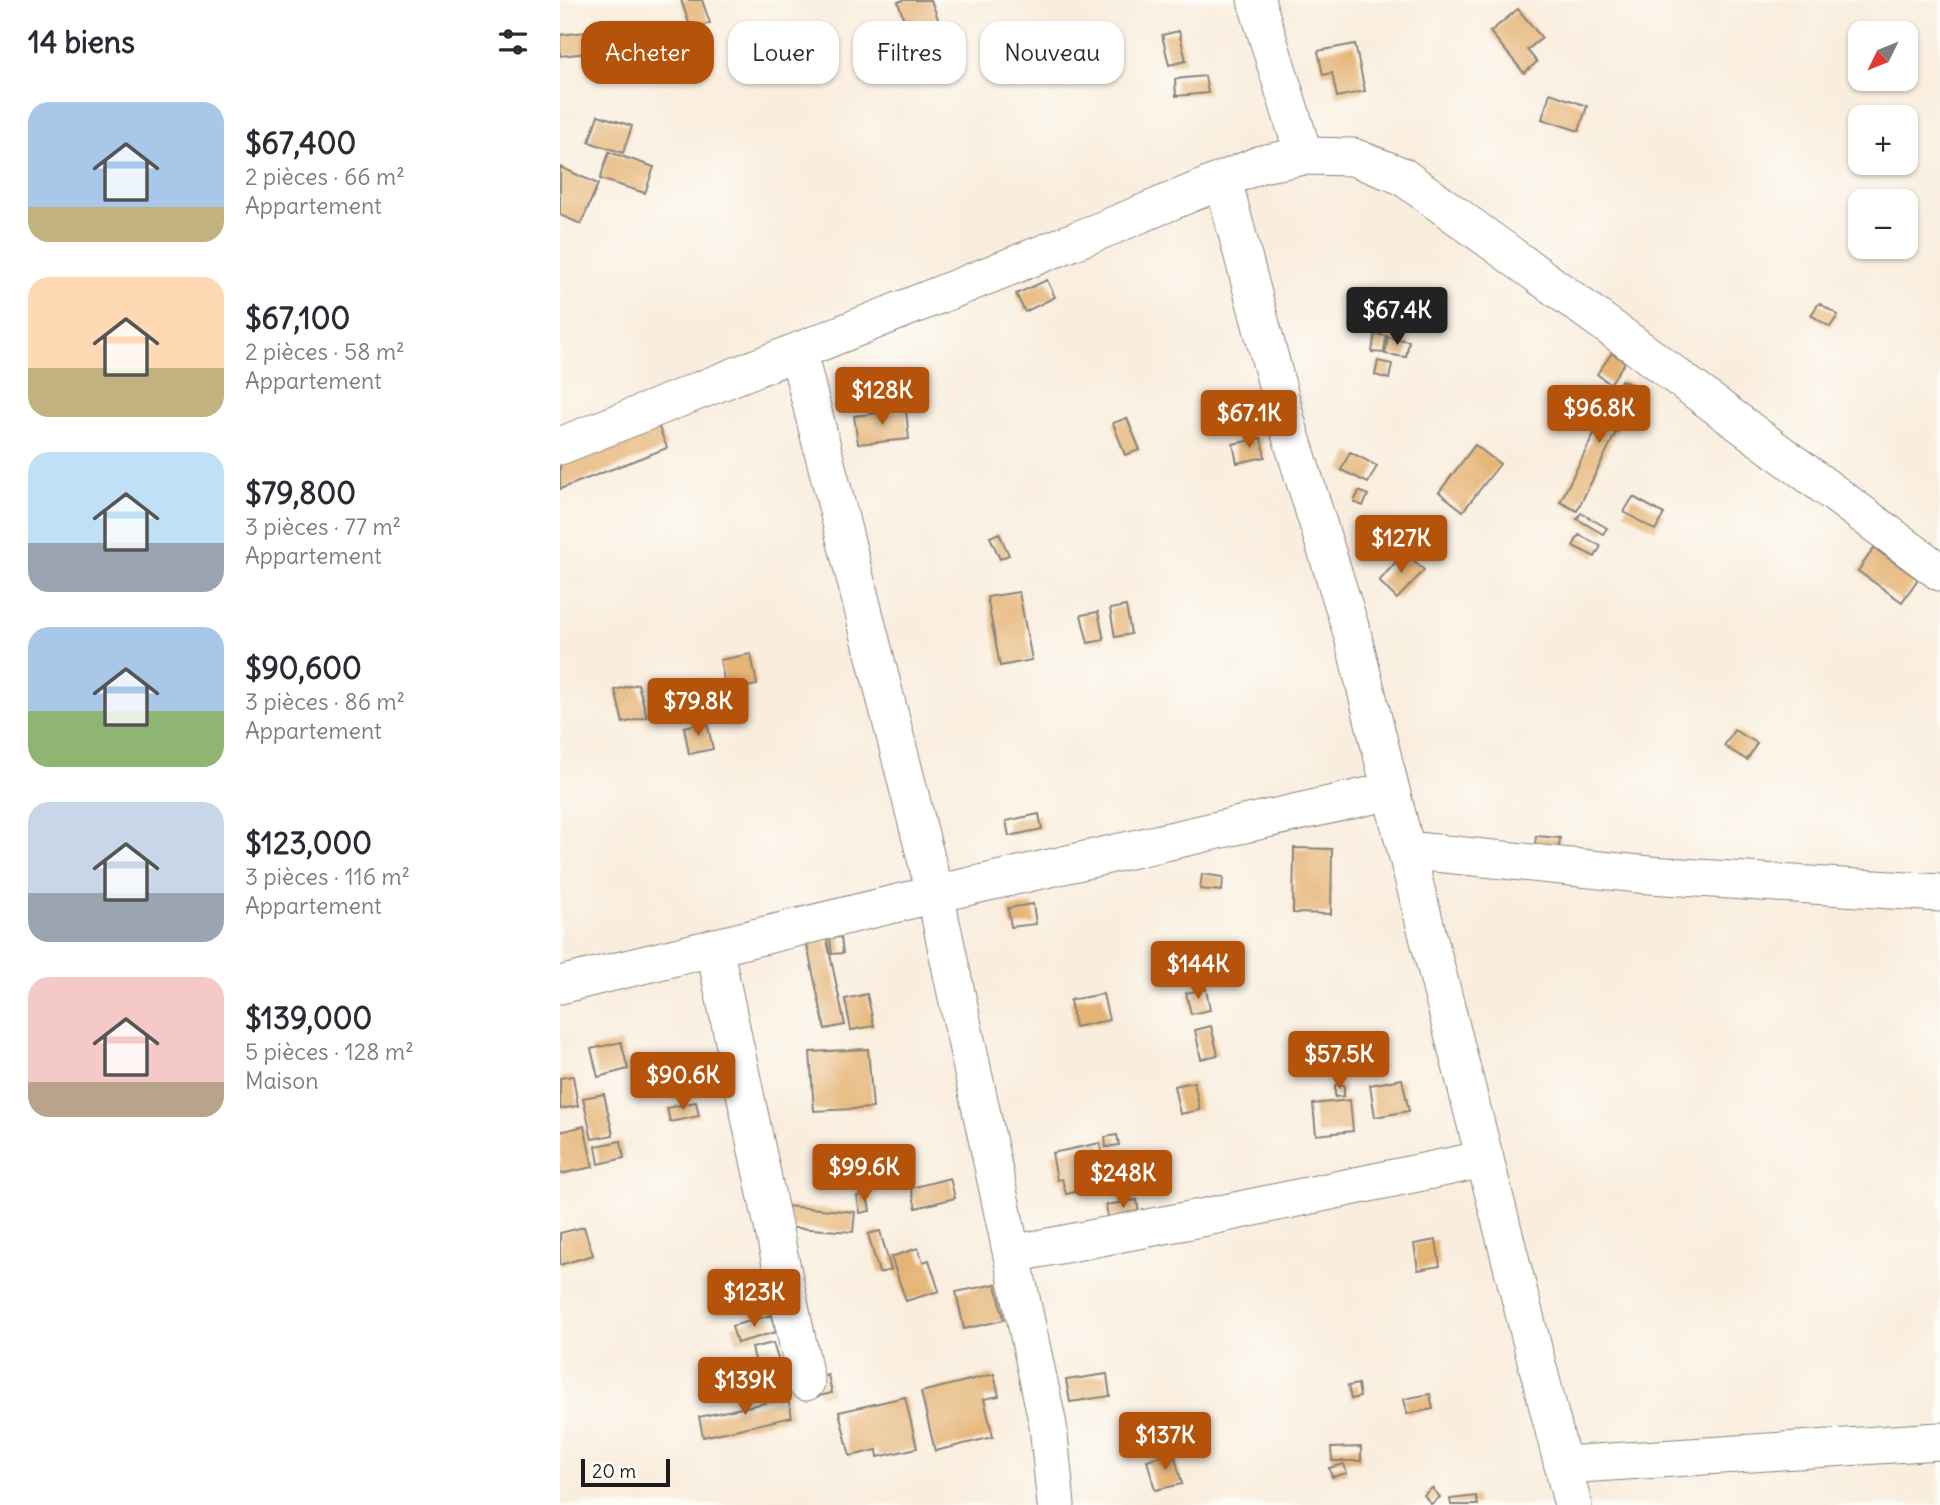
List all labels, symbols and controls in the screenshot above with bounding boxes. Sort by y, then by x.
chip: Acheter [581,21,714,84]
chip: Louer [728,21,839,84]
chip: Filtres [853,21,966,84]
chip: Nouveau [980,21,1124,84]
north arrow [1848,21,1918,91]
map controls [1848,21,1918,259]
text: 14 biens [28,23,135,61]
icon: filters [494,23,532,61]
button: + [1848,105,1918,175]
text: $67,400 [245,124,356,162]
icon: home [84,130,168,214]
text: 2 pièces · 66 m² [245,162,405,191]
button: − [1848,189,1918,259]
text: Appartement [245,191,382,220]
pin: $67.4K [1340,288,1454,347]
text: $67.4K [1362,295,1432,324]
text: $67,100 [245,299,350,337]
icon: home [84,305,168,389]
text: 2 pièces · 58 m² [245,337,405,366]
text: Appartement [245,366,382,395]
pin: $128K [833,368,931,427]
text: $128K [851,375,913,404]
pin: $96.8K [1542,386,1656,445]
pin: $67.1K [1192,391,1306,450]
text: $96.8K [1563,393,1635,422]
text: $67.1K [1217,398,1281,427]
text: $79,800 [245,474,356,512]
icon: home [84,480,168,564]
text: 3 pièces · 77 m² [245,512,401,541]
pin: $127K [1352,516,1450,575]
text: $127K [1371,523,1431,552]
text: Appartement [245,541,382,570]
text: $90,600 [245,649,362,687]
icon: home [84,655,168,739]
pin: $79.8K [641,678,755,738]
text: $79.8K [664,686,732,715]
text: 3 pièces · 86 m² [245,687,405,716]
text: Appartement [245,716,382,745]
text: $123,000 [245,824,372,862]
icon: home [84,830,168,914]
text: 3 pièces · 116 m² [245,862,410,891]
text: Appartement [245,891,382,920]
pin: $144K [1149,942,1247,1001]
text: $144K [1167,949,1229,978]
text: $139,000 [245,999,372,1037]
icon: home [84,1005,168,1089]
pin: $57.5K [1282,1032,1396,1091]
text: 5 pièces · 128 m² [245,1037,414,1066]
text: $57.5K [1304,1039,1374,1068]
pin: $90.6K [626,1052,740,1112]
text: $90.6K [646,1060,720,1089]
text: Maison [245,1066,319,1095]
pin: $99.6K [807,1144,921,1204]
pin: $248K [1074,1150,1172,1210]
text: $99.6K [829,1152,899,1181]
text: $248K [1090,1158,1156,1187]
pin: $123K [705,1270,803,1329]
text: $123K [723,1277,785,1306]
pin: $139K [696,1358,794,1417]
text: $139K [714,1365,776,1394]
pin: $137K [1116,1412,1214,1472]
text: $137K [1135,1420,1195,1449]
scale bar [581,1456,670,1488]
text: 20 m [592,1459,636,1483]

